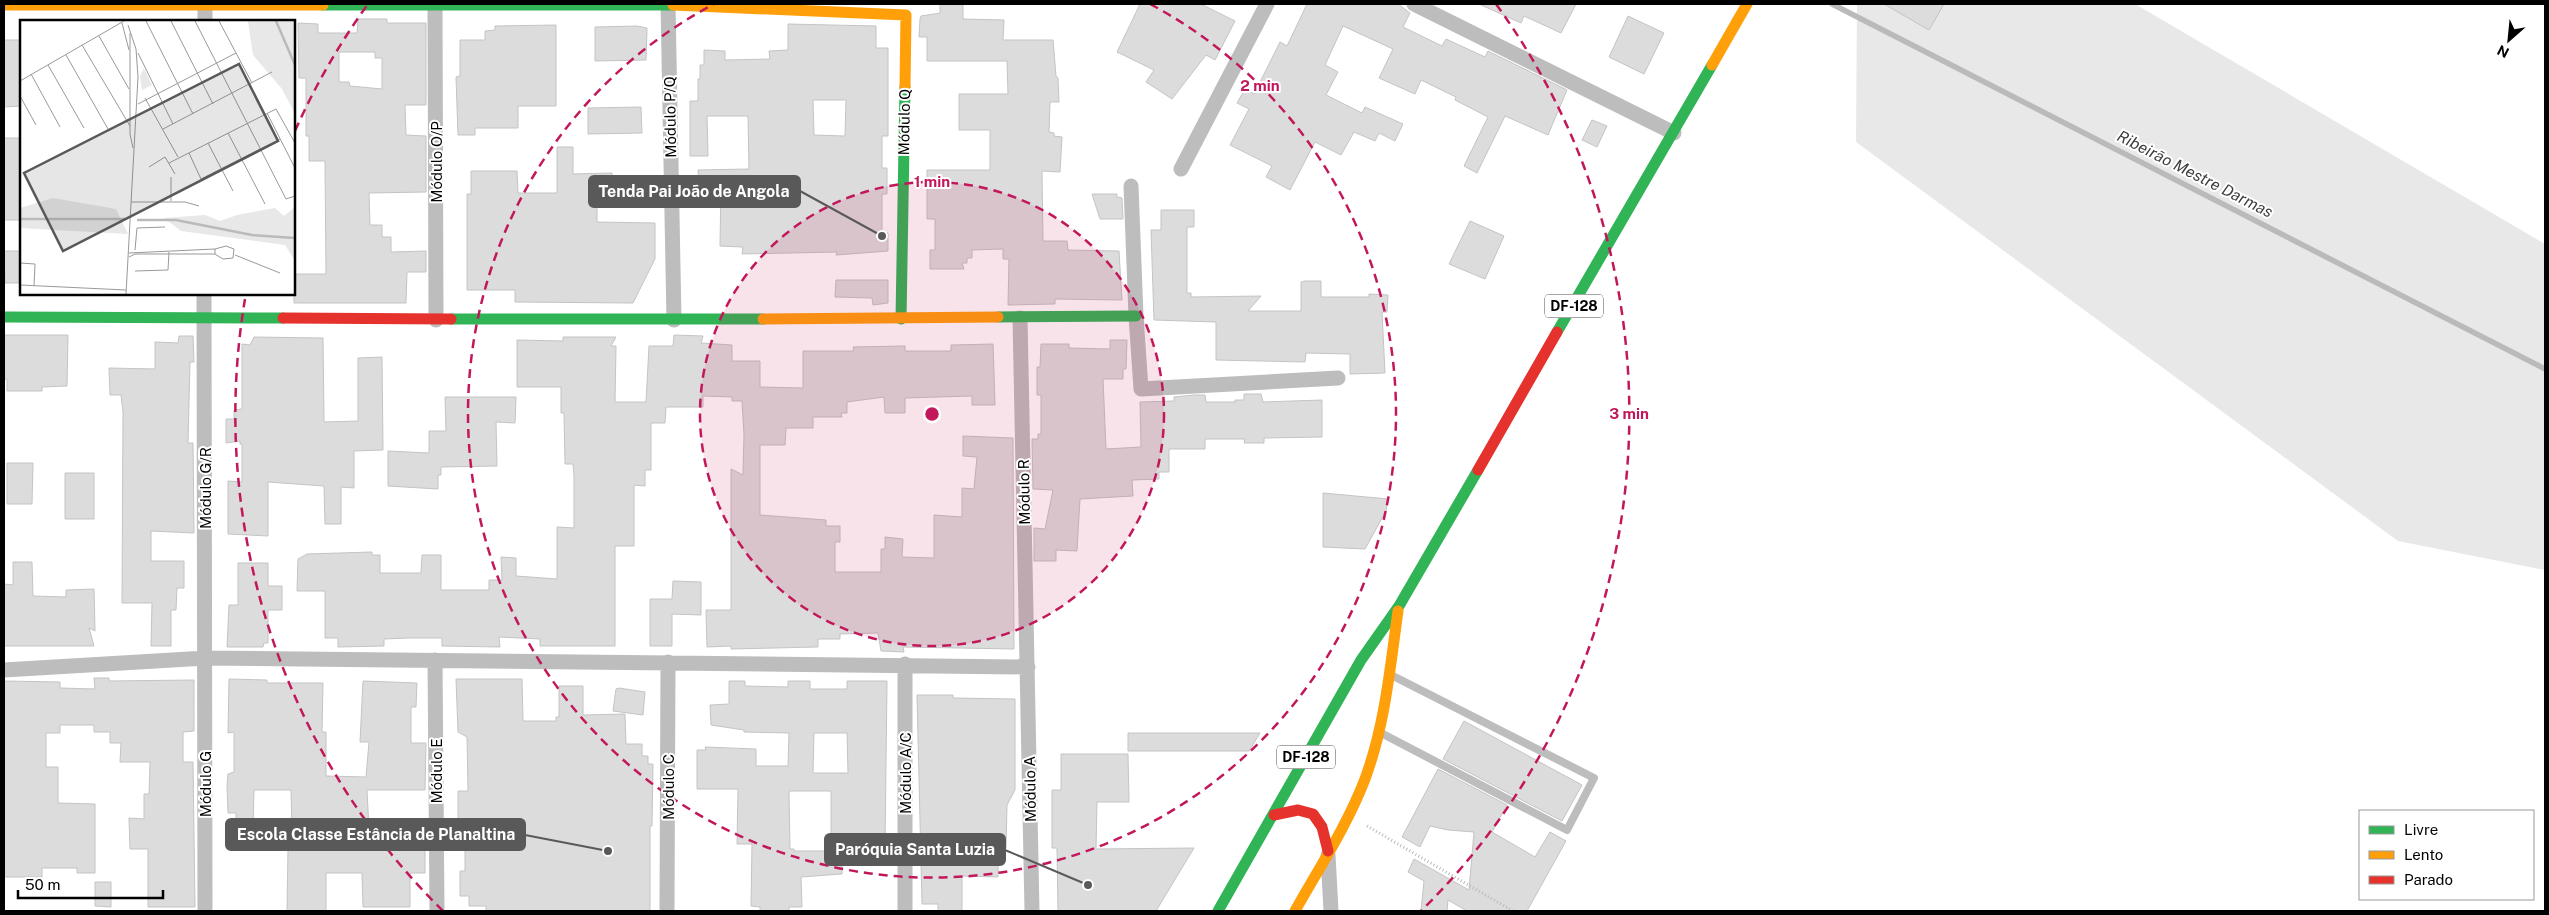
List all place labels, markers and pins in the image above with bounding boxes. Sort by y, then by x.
callout: Tenda Pai João de Angola [589,176,800,207]
centre of rings [923,405,941,423]
callout: Escola Classe Estância de Planaltina [226,819,525,850]
callout: Paróquia Santa Luzia [825,834,1005,865]

